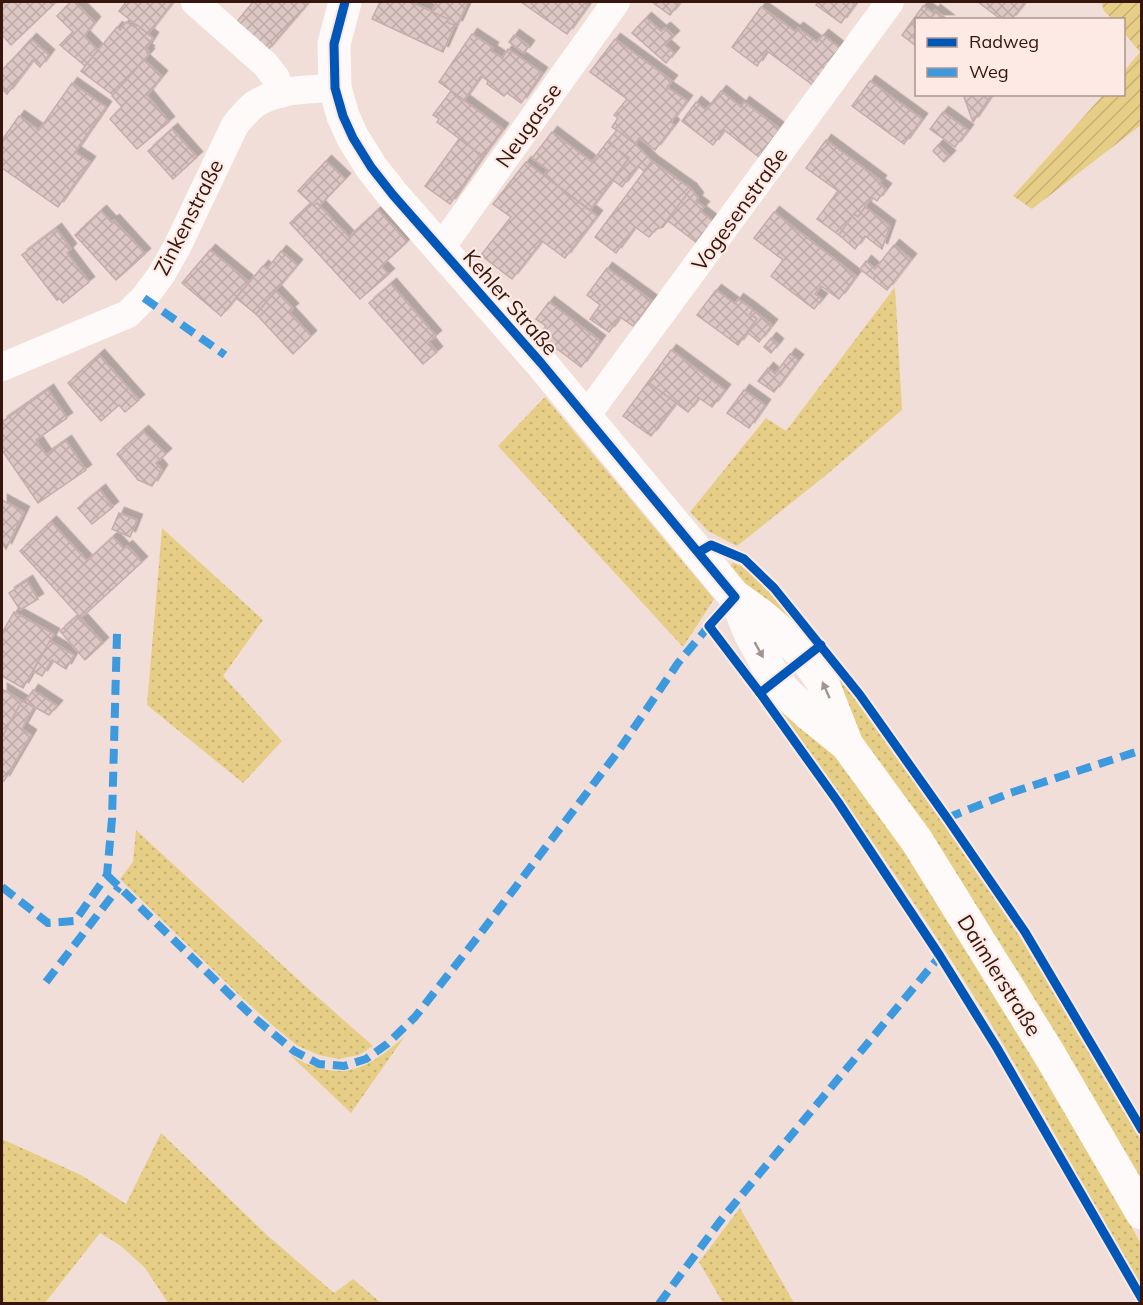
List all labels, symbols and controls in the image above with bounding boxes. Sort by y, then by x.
legend [915,18,1125,96]
text: Radweg [969,30,1039,53]
text: Weg [969,60,1009,83]
street label: Neugasse [490,78,566,172]
street label: Vogesenstraße [686,142,792,276]
street label: Zinkenstraße [148,155,228,279]
street label: Kehler Straße [458,244,564,360]
one-way arrow [754,642,765,658]
one-way arrow [821,681,831,699]
street label: Daimlerstraße [952,910,1048,1040]

